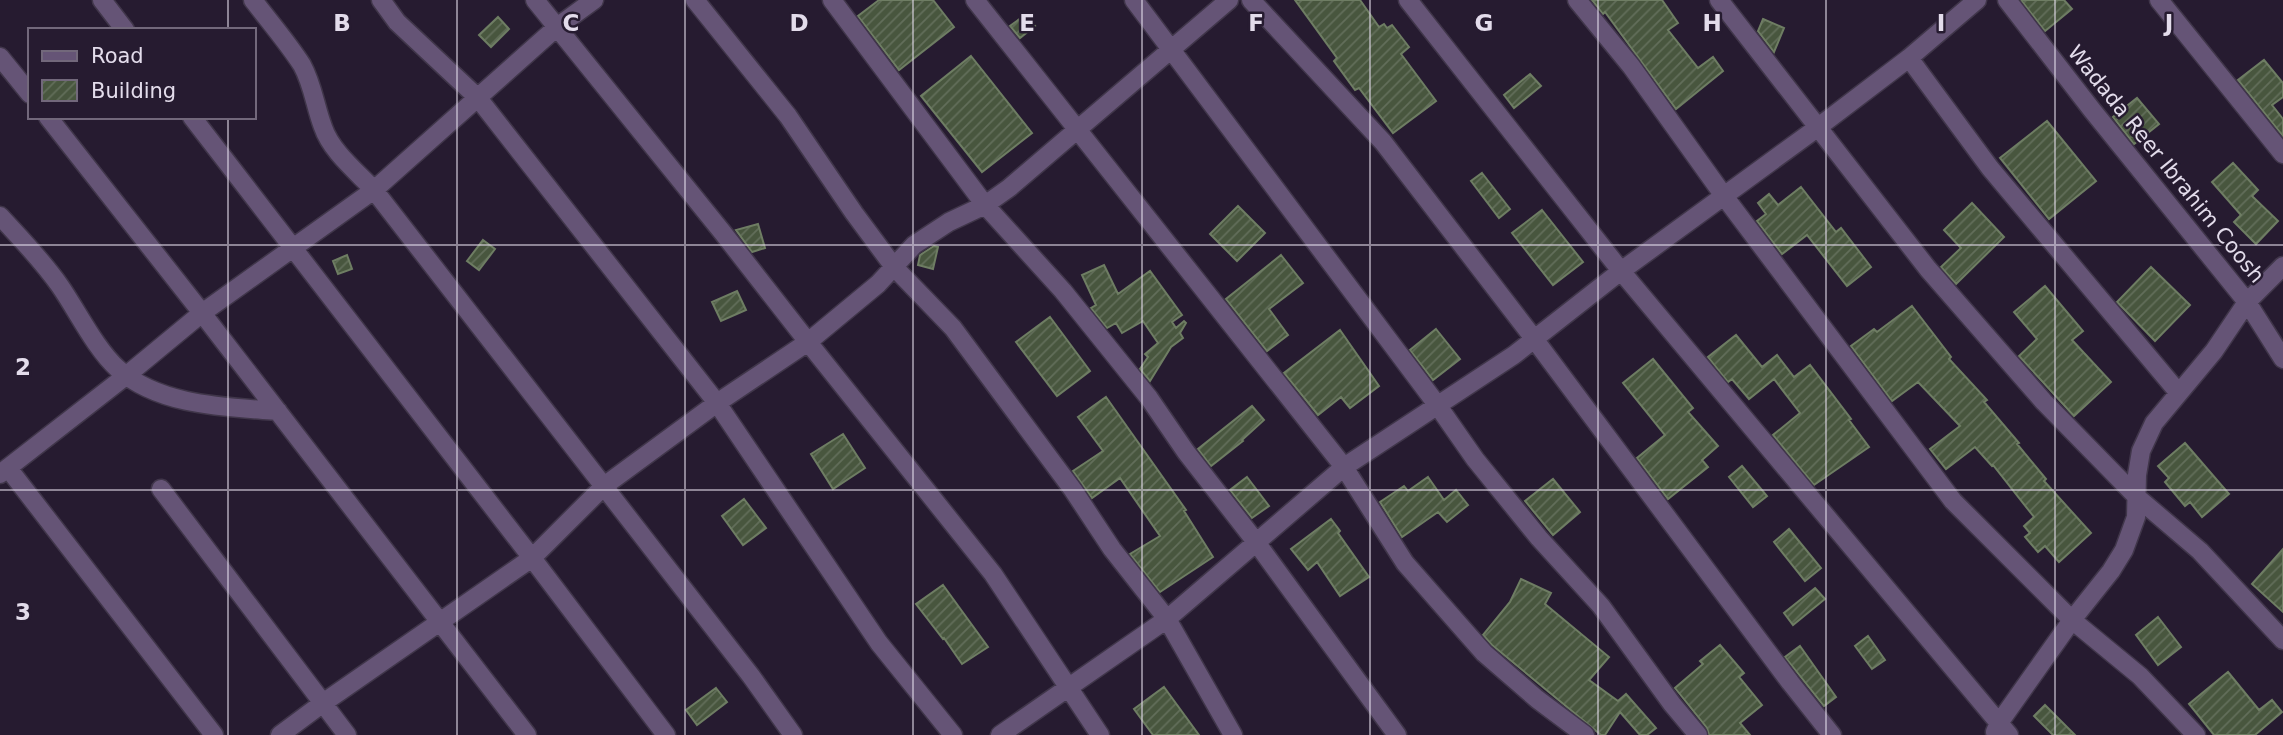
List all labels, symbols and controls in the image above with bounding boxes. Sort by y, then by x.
text: B [333,10,351,36]
text: C [563,10,579,36]
text: D [789,10,809,36]
text: E [1019,10,1035,36]
text: F [1248,10,1264,36]
text: G [1475,10,1493,36]
text: H [1702,10,1722,36]
text: I [1937,10,1945,36]
text: J [2163,10,2173,36]
legend [28,28,256,119]
street label: Wadada Reer Ibrahim Coosh [2063,41,2269,287]
text: Road [91,44,144,68]
text: Building [91,79,176,103]
text: 2 [15,354,31,380]
text: 3 [15,599,31,625]

